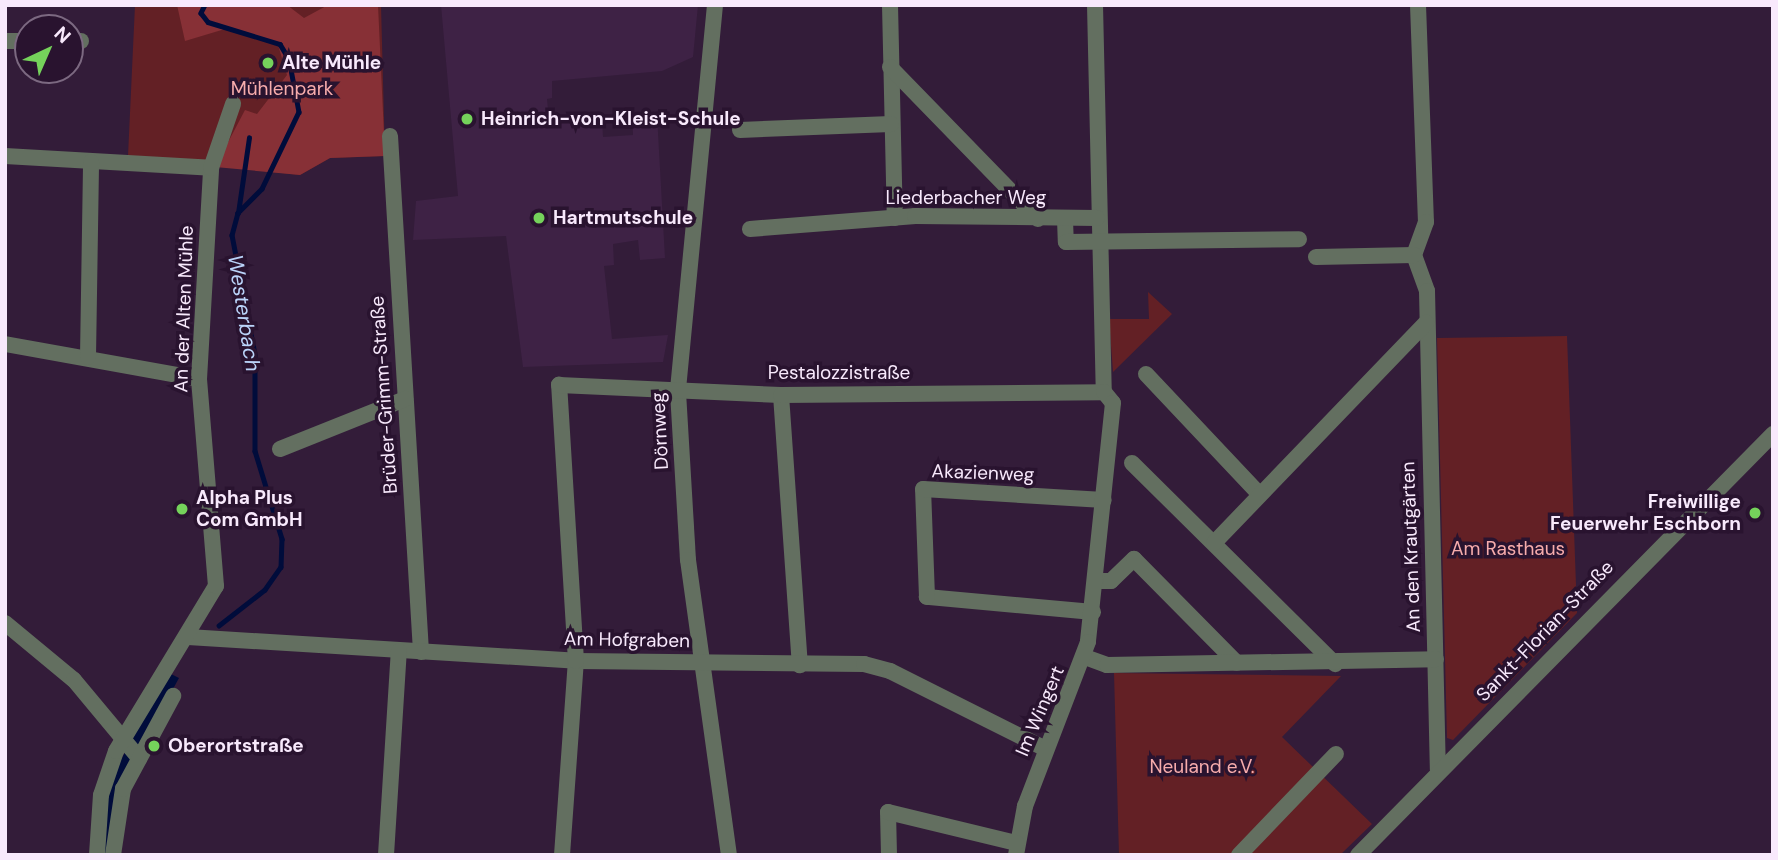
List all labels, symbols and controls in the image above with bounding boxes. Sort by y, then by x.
north arrow [14,14,84,84]
text: N [49,21,76,49]
place label: Alte Mühle [282,52,381,74]
marker: Alte Mühle [260,55,276,71]
park label: Mühlenpark [231,78,333,100]
place label: Heinrich-von-Kleist-Schule [481,108,741,130]
marker: Heinrich-von-Kleist-Schule [459,111,475,127]
street label: Liederbacher Weg [886,187,1046,209]
place label: Hartmutschule [553,207,693,229]
marker: Hartmutschule [531,210,547,226]
street label: An der Alten Mühle [170,225,198,393]
water label: Westerbach [222,253,266,373]
street label: Brüder-Grimm-Straße [366,295,402,495]
street label: Pestalozzistraße [768,362,910,384]
street label: Dörnweg [647,392,673,470]
street label: Akazienweg [931,460,1035,486]
street label: An den Krautgärten [1397,461,1425,633]
place label: Alpha Plus Com GmbH [196,487,303,531]
place label: Freiwillige Feuerwehr Eschborn [1550,491,1741,535]
marker: Alpha Plus Com GmbH [174,501,190,517]
marker: Freiwillige Feuerwehr Eschborn [1747,505,1763,521]
park label: Am Rasthaus [1451,538,1565,560]
street label: Sankt-Florian-Straße [1472,556,1618,706]
street label: Am Hofgraben [564,628,690,652]
street label: Im Wingert [1011,662,1069,760]
place label: Oberortstraße [168,735,304,757]
marker: Oberortstraße [146,738,162,754]
park label: Neuland e.V. [1149,756,1255,778]

